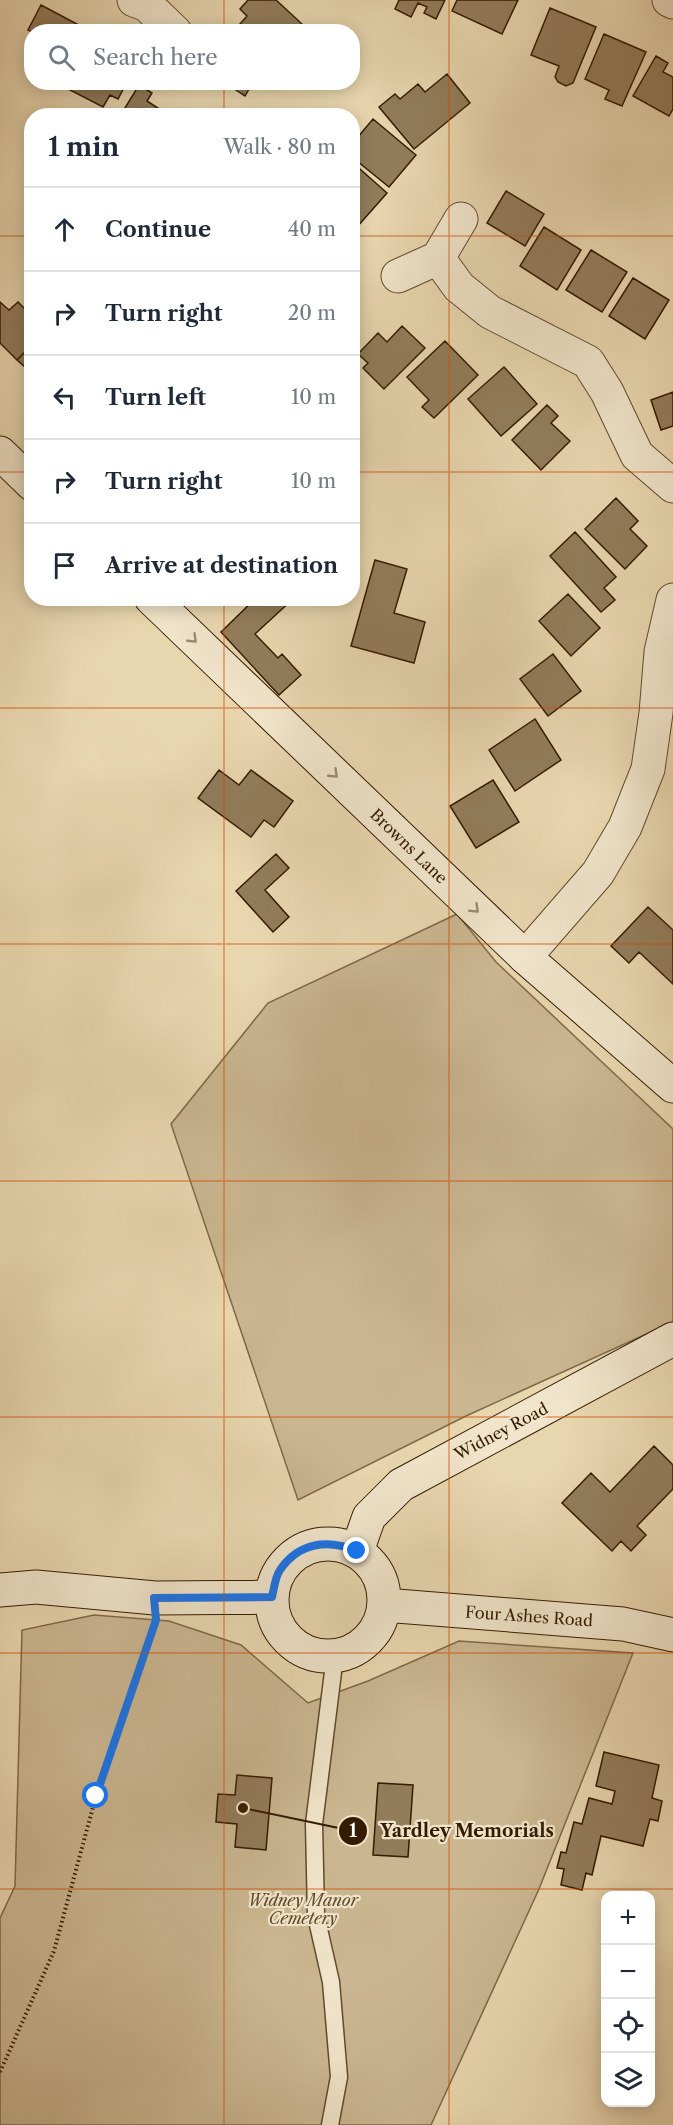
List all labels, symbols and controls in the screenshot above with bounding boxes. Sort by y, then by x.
search box [24,24,360,90]
icon: search [45,41,78,74]
text: Search here [93,44,218,71]
text: 1 min [48,131,119,163]
text: Walk · 80 m [223,135,336,159]
icon: ahead [48,213,81,246]
text: Continue [105,216,211,243]
text: 40 m [288,217,336,241]
icon: right [48,297,81,330]
text: Turn right [105,300,223,327]
text: 20 m [288,301,336,325]
icon: left [48,381,81,414]
text: Turn left [105,384,206,411]
text: 10 m [291,385,336,409]
icon: right [48,465,81,498]
text: Turn right [105,468,223,495]
text: 10 m [291,469,336,493]
icon: arrive [48,549,81,582]
text: Arrive at destination [105,552,338,579]
one-way arrow [187,632,197,643]
one-way arrow [327,767,338,778]
street label: Browns Lane [366,804,452,888]
one-way arrow [468,902,478,913]
street label: Widney Road [450,1398,551,1464]
route end [343,1537,369,1563]
street label: Four Ashes Road [464,1602,594,1630]
route start [82,1782,108,1808]
callout: Yardley Memorials [338,1813,566,1849]
text: 1 [349,1820,357,1842]
text: Yardley Memorials [379,1820,554,1842]
park label: Widney Manor Cemetery [248,1890,360,1928]
map controls [601,1891,655,2107]
button: + [601,1891,655,1945]
button: − [601,1945,655,1999]
button: locate [601,1999,655,2053]
button: layers [601,2053,655,2107]

